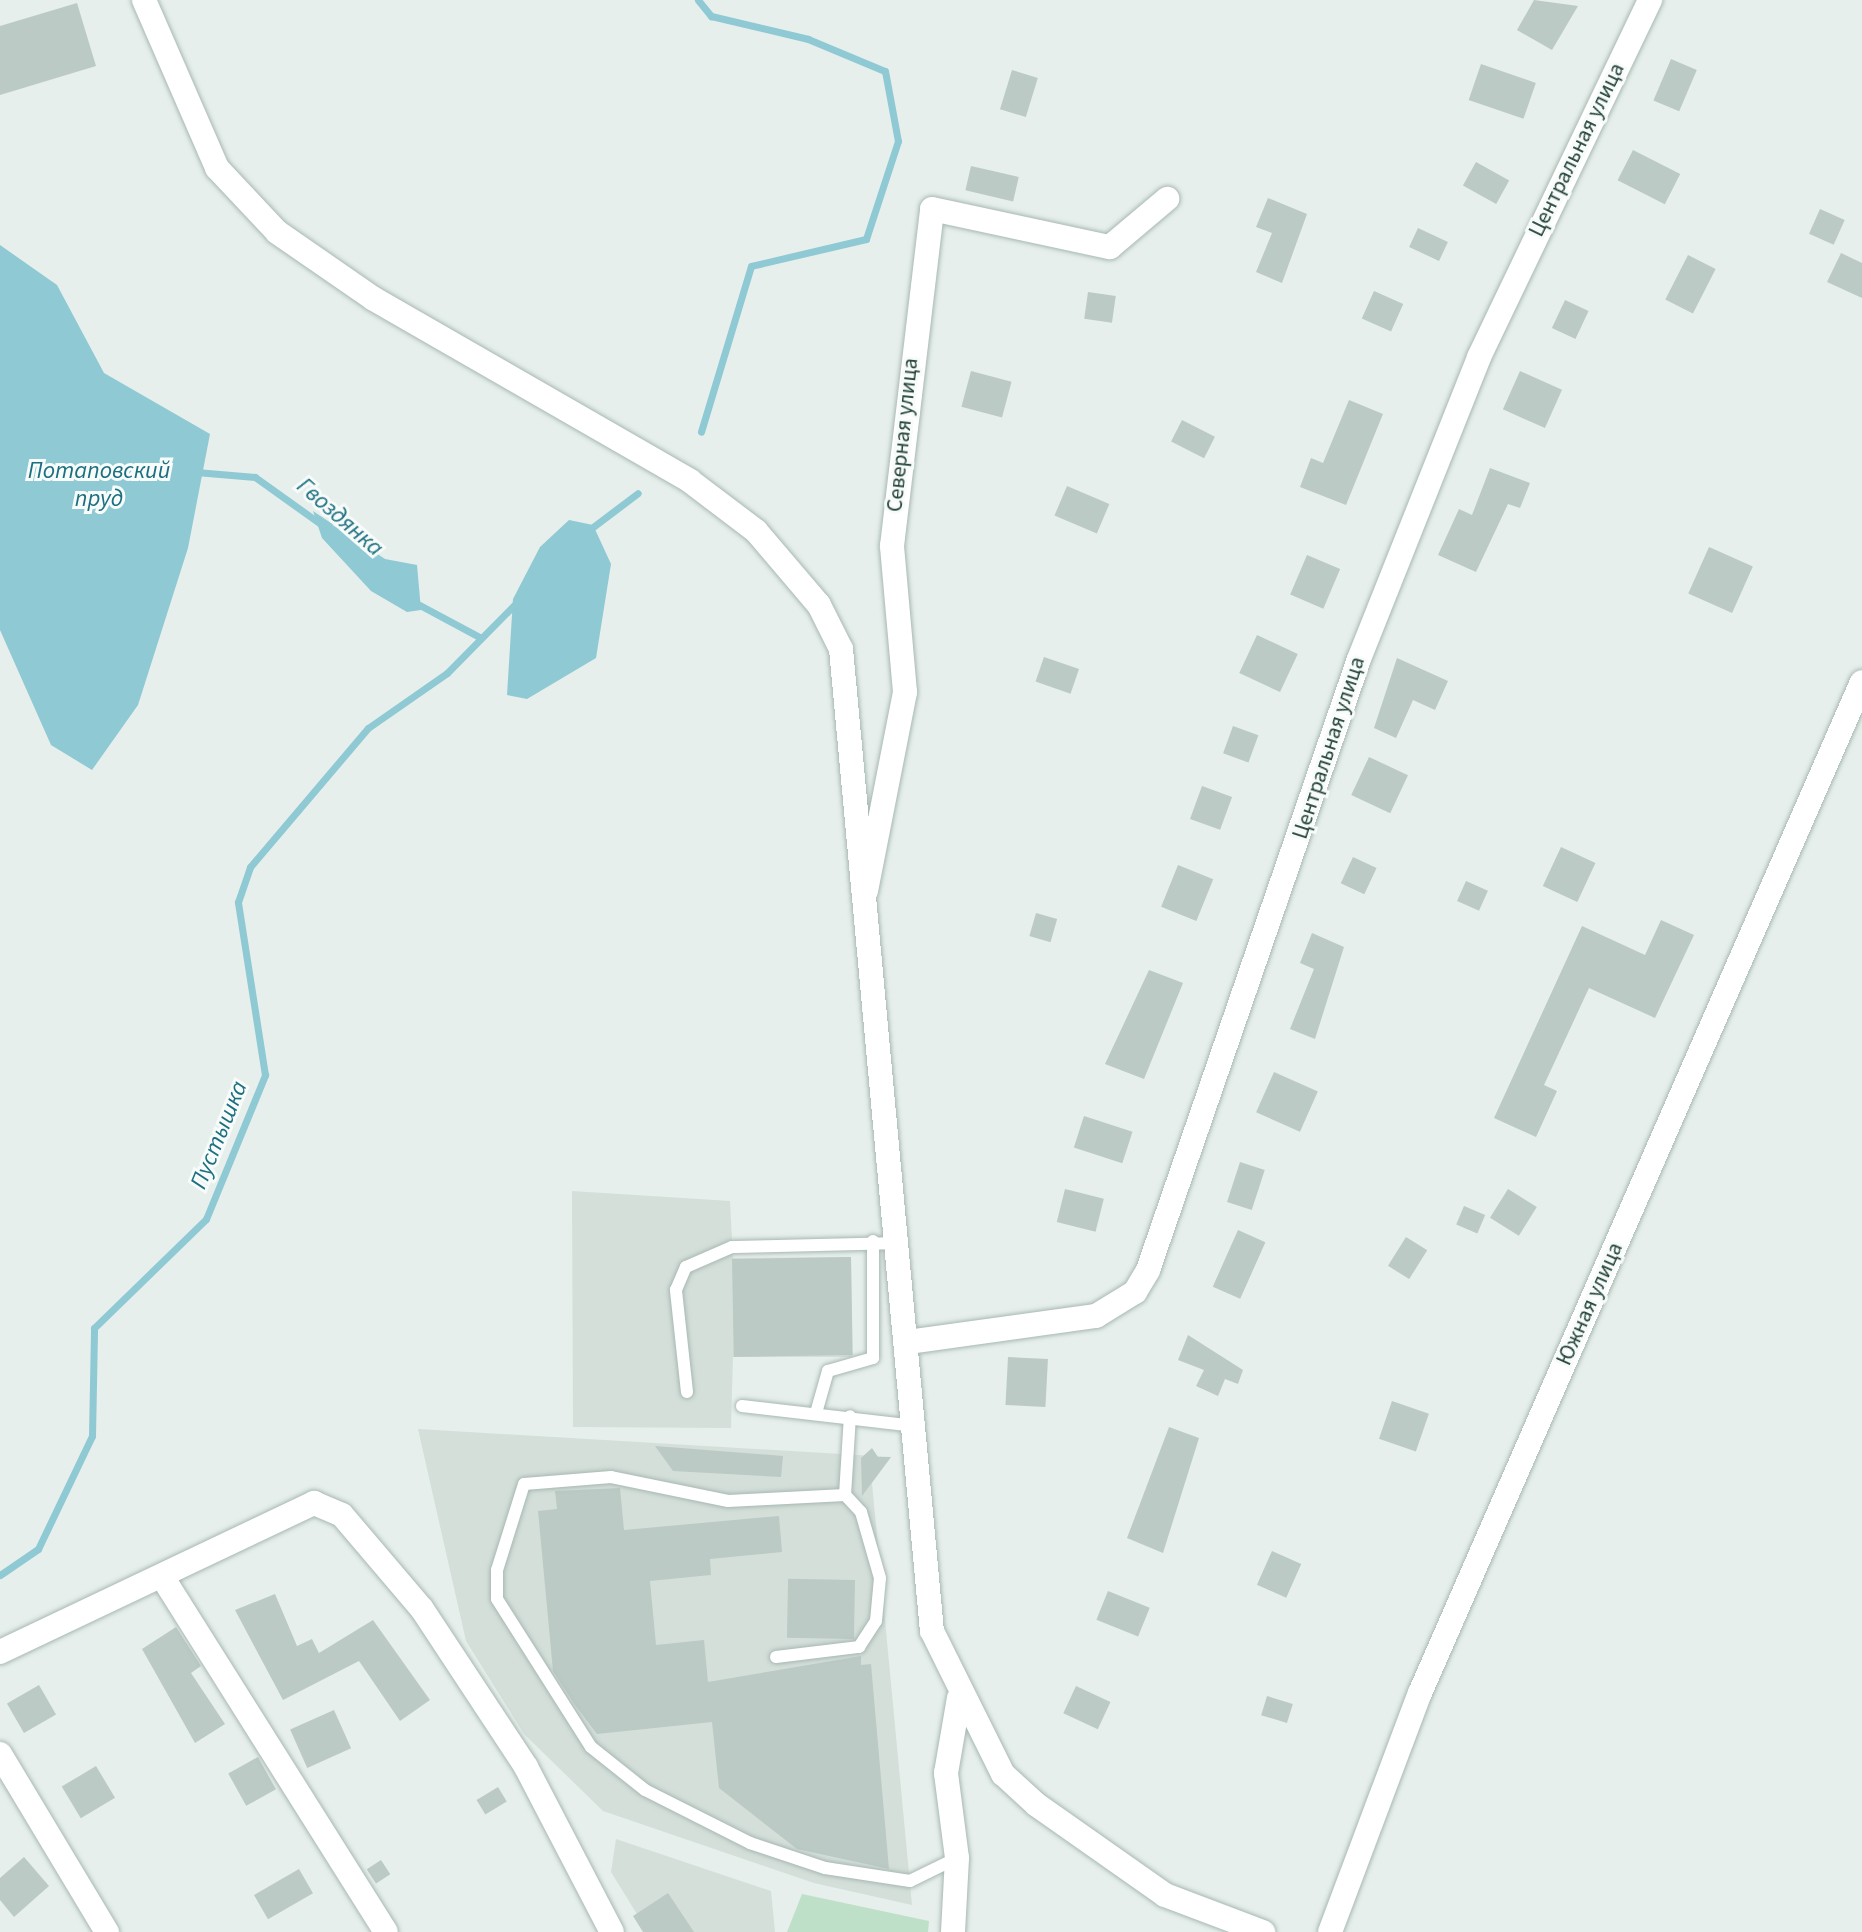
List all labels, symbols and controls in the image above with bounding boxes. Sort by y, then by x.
street label: Центральная улица [1523,59,1631,241]
street label: Северная улица [882,357,924,513]
water label: Потаповский пруд [28,457,170,513]
water label: Гвоздянка [291,472,389,562]
street label: Центральная улица [1287,654,1371,842]
water label: Пустышка [184,1077,254,1193]
street label: Южная улица [1551,1238,1629,1370]

